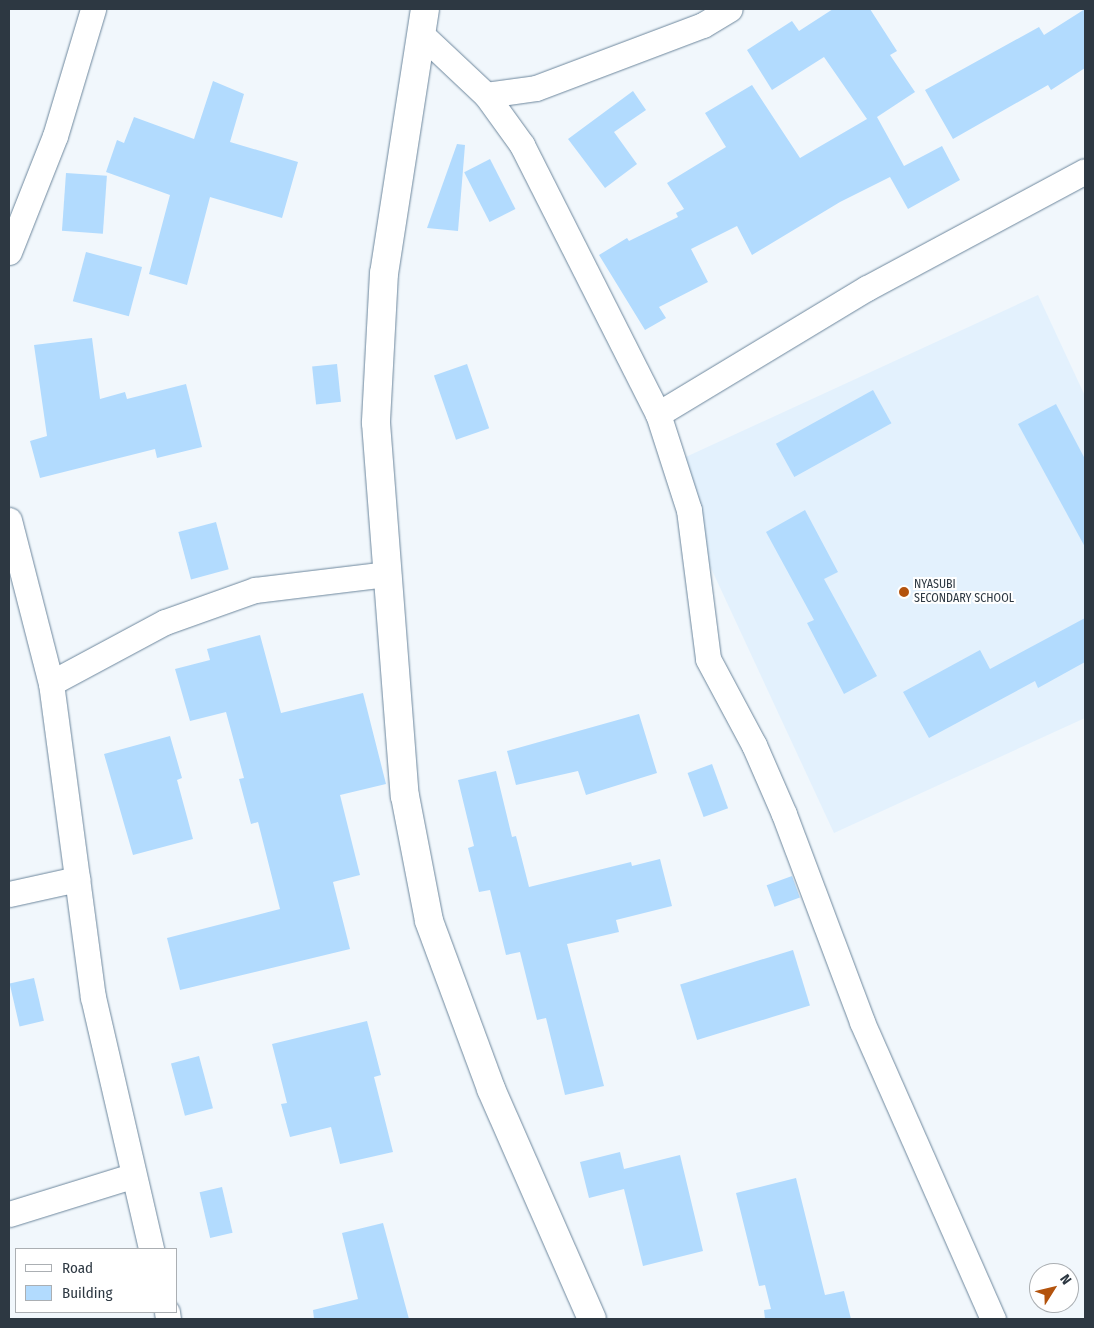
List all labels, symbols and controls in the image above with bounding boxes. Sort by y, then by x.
place label: NYASUBI SECONDARY SCHOOL [914,578,1014,606]
marker: NYASUBI SECONDARY SCHOOL [898,586,910,598]
legend [15,1248,178,1313]
text: Road [62,1259,93,1277]
north arrow [1029,1263,1079,1313]
text: N [1056,1271,1075,1288]
text: Building [62,1284,113,1302]

